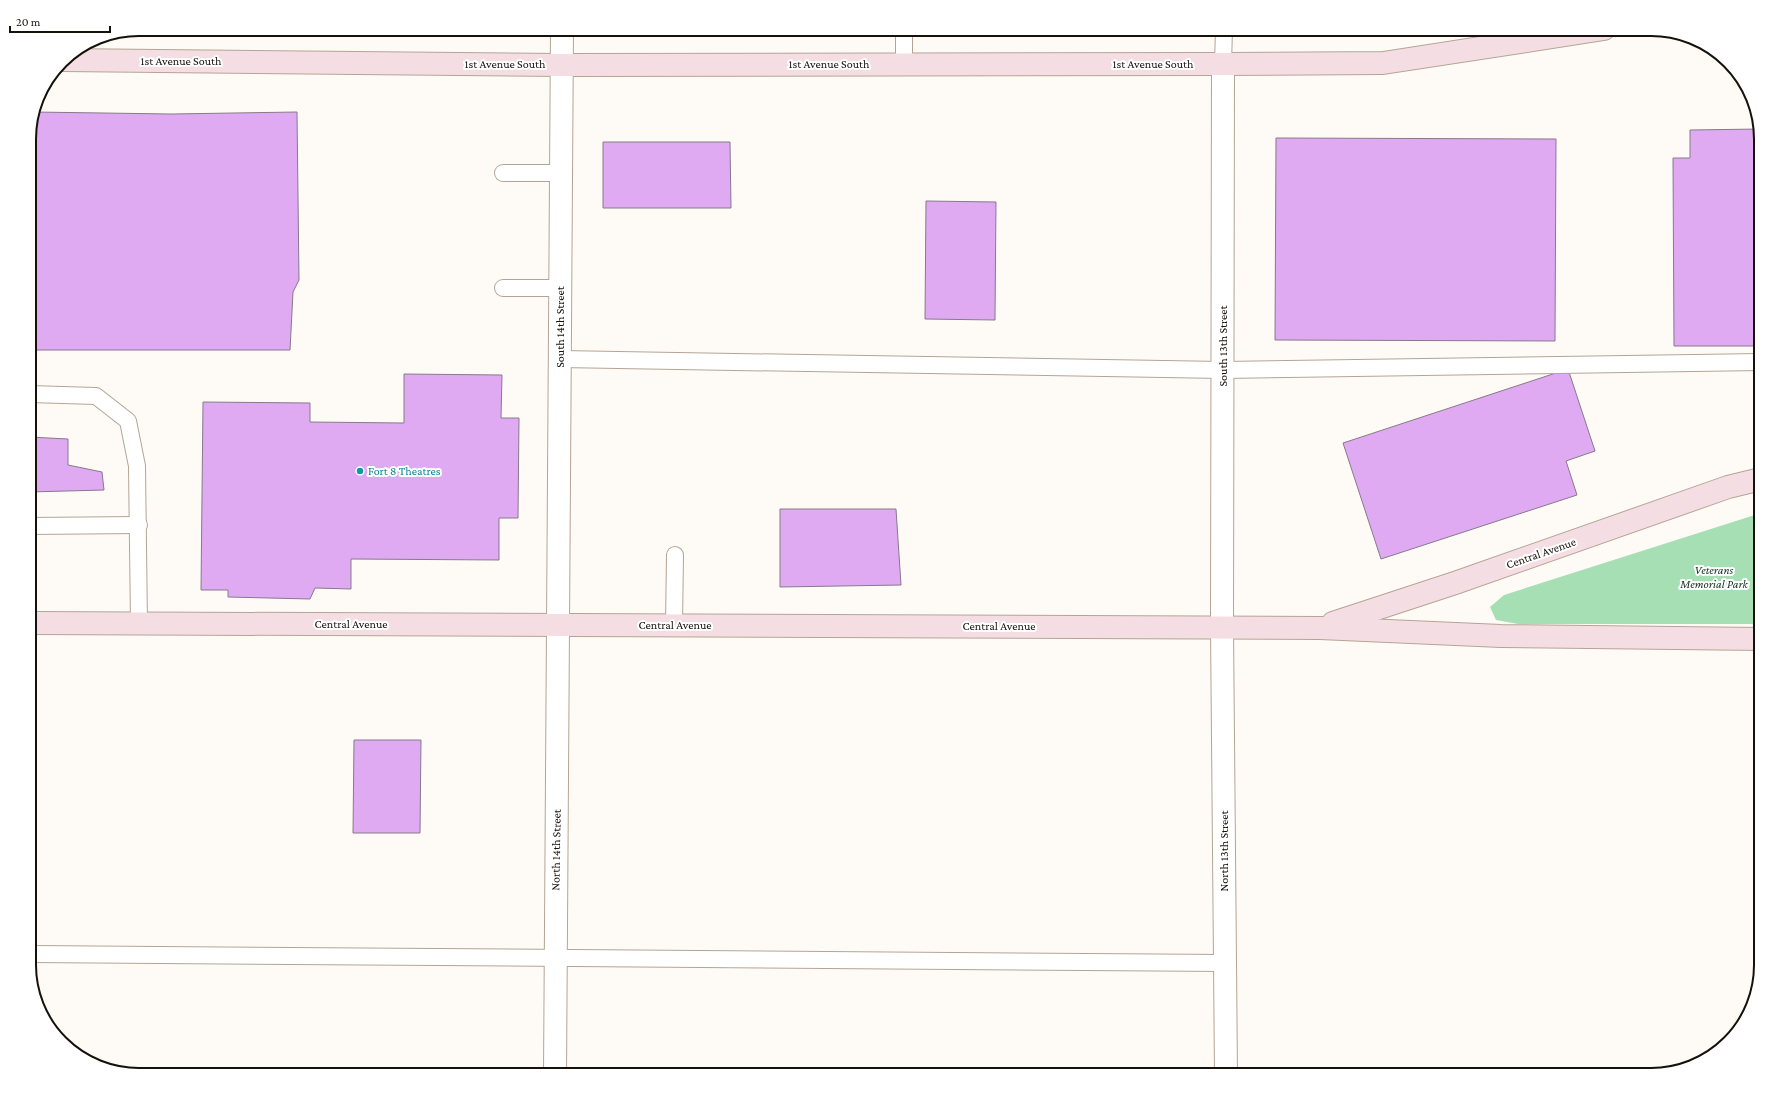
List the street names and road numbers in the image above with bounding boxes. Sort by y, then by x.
street label: 1st Avenue South [141,54,222,68]
street label: 1st Avenue South [465,57,546,71]
street label: 1st Avenue South [789,57,870,71]
street label: 1st Avenue South [1113,57,1194,71]
street label: South 14th Street [553,285,567,368]
street label: South 13th Street [1216,304,1230,387]
street label: Central Avenue [1504,534,1578,572]
street label: Central Avenue [314,617,388,631]
street label: Central Avenue [638,618,712,632]
street label: Central Avenue [962,619,1036,633]
street label: North 14th Street [548,808,564,891]
street label: North 13th Street [1217,809,1231,892]

